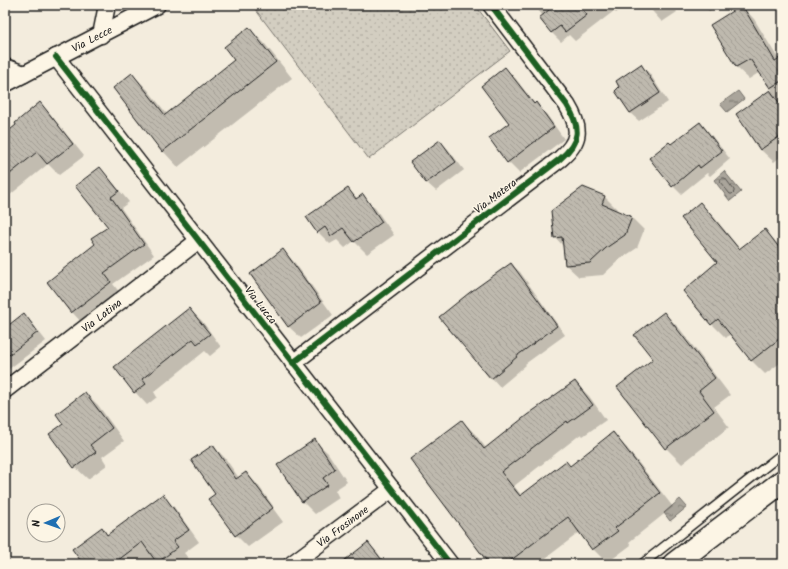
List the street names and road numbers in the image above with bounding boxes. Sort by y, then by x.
street label: Via Lecce [69,22,116,58]
street label: Via Matera [470,175,521,219]
street label: Via Lucca [239,283,281,329]
street label: Via Latina [78,295,126,338]
street label: Via Frosinone [313,501,373,553]

